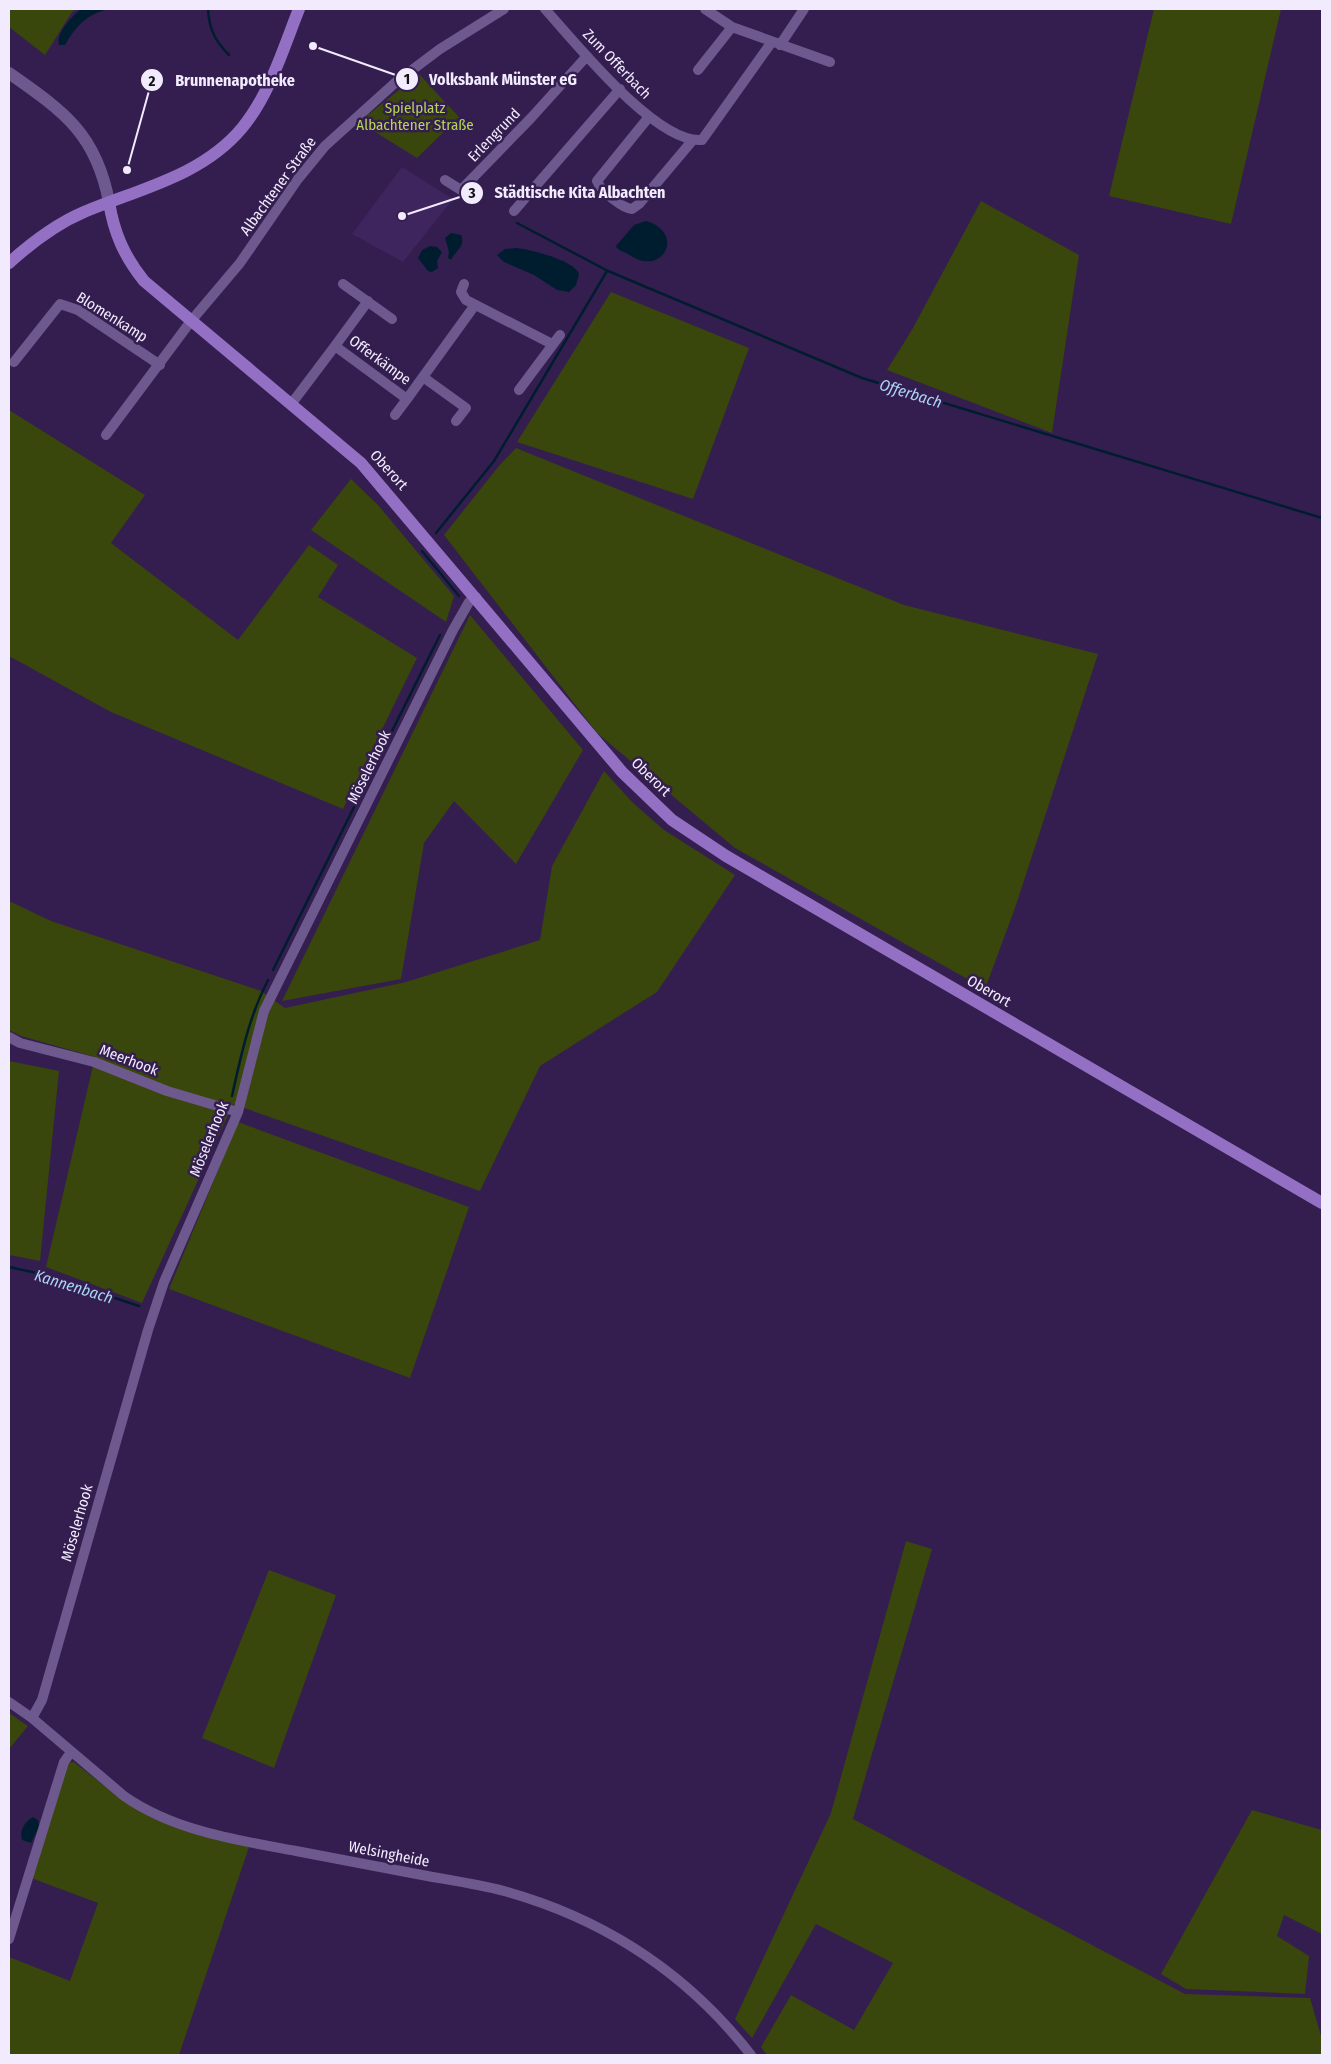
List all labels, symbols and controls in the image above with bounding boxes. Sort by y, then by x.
street label: Zum Offerbach [579,25,655,103]
callout: Volksbank Münster eG [394,64,587,95]
callout: Brunnenapotheke [140,65,304,96]
text: 1 [404,70,410,88]
text: Volksbank Münster eG [428,70,577,89]
text: Brunnenapotheke [175,71,295,90]
text: 2 [148,72,156,90]
park label: Spielplatz Albachtener Straße [356,99,474,134]
street label: Erlengrund [464,105,524,165]
street label: Albachtener Straße [236,133,320,239]
callout: Städtische Kita Albachten [460,177,676,208]
text: Städtische Kita Albachten [495,183,666,202]
text: 3 [467,184,476,202]
street label: Blomenkamp [73,288,151,346]
street label: Offerkämpe [346,332,414,388]
water label: Offerbach [877,375,944,412]
street label: Oberort [366,446,412,494]
street label: Möselerhook [343,727,395,807]
street label: Oberort [628,754,674,800]
street label: Oberort [964,971,1014,1011]
street label: Meerhook [97,1041,161,1079]
street label: Möselerhook [186,1099,232,1179]
water label: Kannenbach [32,1266,115,1307]
street label: Möselerhook [57,1482,97,1564]
street label: Welsingheide [347,1837,431,1871]

